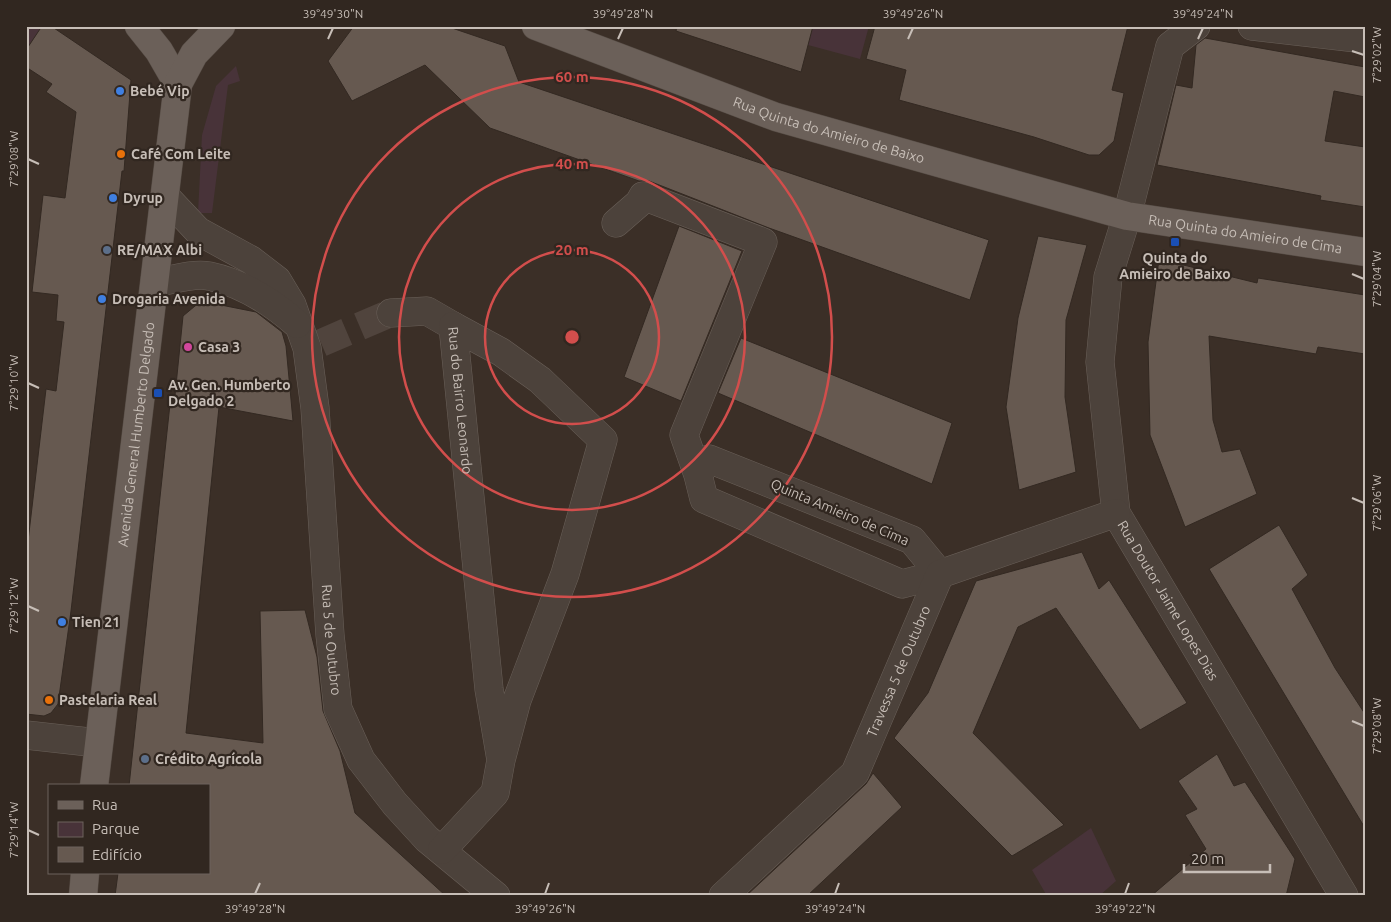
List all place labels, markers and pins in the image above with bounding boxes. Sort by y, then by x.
place label: Bebé Vip [130,83,190,99]
marker: Bebé Vip [114,85,126,97]
place label: Café Com Leite [131,146,231,162]
marker: Café Com Leite [115,148,127,160]
place label: Dyrup [123,190,163,206]
marker: Dyrup [107,192,119,204]
marker: Quinta do Amieiro de Baixo [1169,236,1181,248]
place label: RE/MAX Albi [117,242,202,258]
marker: RE/MAX Albi [101,244,113,256]
place label: Quinta do Amieiro de Baixo [1119,250,1231,282]
place label: Drogaria Avenida [112,291,226,307]
marker: Drogaria Avenida [96,293,108,305]
centre of rings [563,328,581,346]
place label: Casa 3 [198,339,240,355]
marker: Casa 3 [182,341,194,353]
place label: Av. Gen. Humberto Delgado 2 [168,377,291,409]
marker: Av. Gen. Humberto Delgado 2 [152,387,164,399]
place label: Tien 21 [72,614,120,630]
marker: Tien 21 [56,616,68,628]
place label: Pastelaria Real [59,692,157,708]
marker: Pastelaria Real [43,694,55,706]
place label: Crédito Agrícola [155,751,262,767]
marker: Crédito Agrícola [139,753,151,765]

